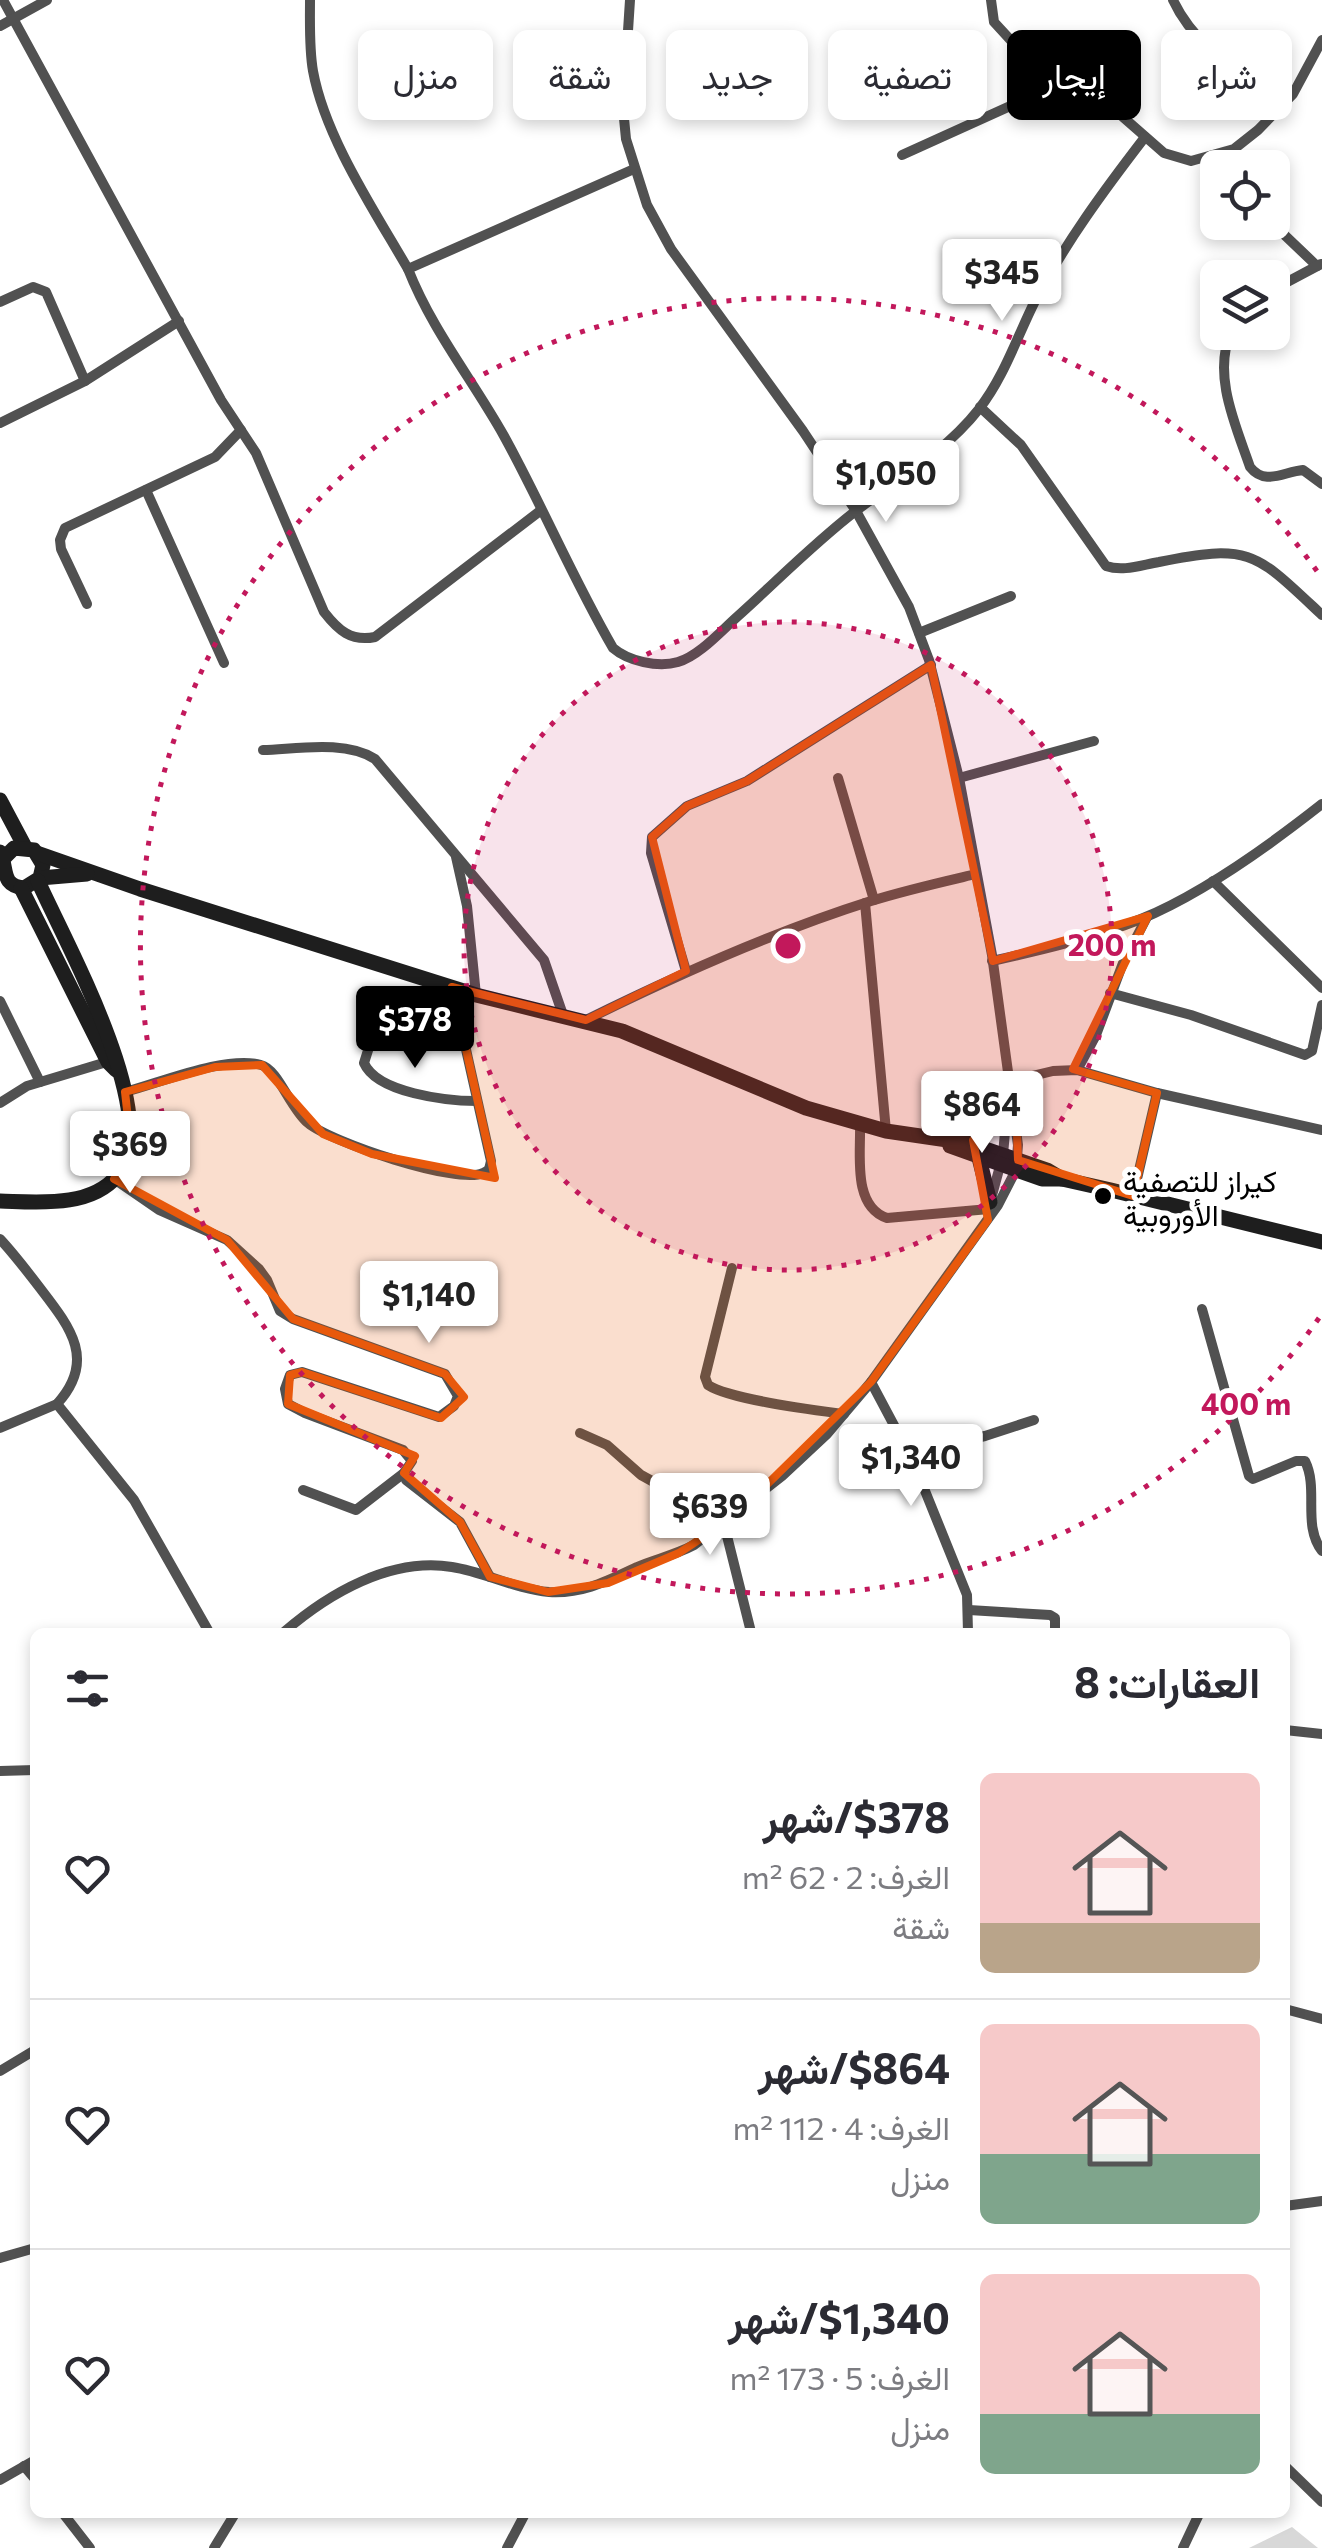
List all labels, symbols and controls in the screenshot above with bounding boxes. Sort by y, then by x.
chip: منزل [358,30,493,120]
chip: شقة [513,30,646,120]
chip: جديد [666,30,808,120]
chip: تصفية [828,30,987,120]
chip: إيجار [1007,30,1141,120]
chip: شراء [1161,30,1292,120]
map controls [1200,150,1290,350]
button: locate [1200,150,1290,240]
pin: $345 [943,239,1061,324]
text: $345 [964,251,1040,291]
button: layers [1200,260,1290,350]
pin: $1,050 [805,440,967,525]
text: $1,050 [835,452,937,492]
text: 200 m [1068,925,1156,962]
centre of rings [770,928,806,964]
pin: $378 [356,986,474,1071]
text: $378 [378,998,452,1038]
pin: $864 [923,1071,1041,1156]
text: $864 [943,1083,1021,1123]
pin: $369 [71,1111,189,1196]
text: $369 [92,1123,168,1163]
place label: كيراز للتصفية الأوروبية [1123,1161,1277,1234]
marker: كيراز للتصفية الأوروبية [1092,1185,1114,1207]
pin: $1,140 [348,1261,510,1346]
text: $1,140 [382,1273,476,1313]
text: 400 m [1201,1384,1291,1421]
pin: $1,340 [830,1424,992,1509]
text: $1,340 [861,1436,961,1476]
pin: $639 [651,1473,769,1558]
text: $639 [672,1485,748,1525]
text: العقارات: 8 [1074,1655,1260,1707]
icon: filters [60,1661,115,1716]
text: $378/شهر [763,1790,950,1842]
icon: home [1060,1813,1180,1933]
icon: heart [60,1846,115,1901]
text: الغرف: 2 · 62 m² [742,1856,950,1896]
text: شقة [892,1906,950,1946]
text: $864/شهر [758,2041,950,2093]
icon: home [1060,2064,1180,2184]
icon: heart [60,2097,115,2152]
text: الغرف: 4 · 112 m² [732,2107,950,2147]
text: منزل [890,2157,950,2197]
text: $1,340/شهر [728,2291,950,2343]
icon: home [1060,2314,1180,2434]
icon: heart [60,2347,115,2402]
text: الغرف: 5 · 173 m² [729,2357,950,2397]
text: منزل [890,2407,950,2447]

